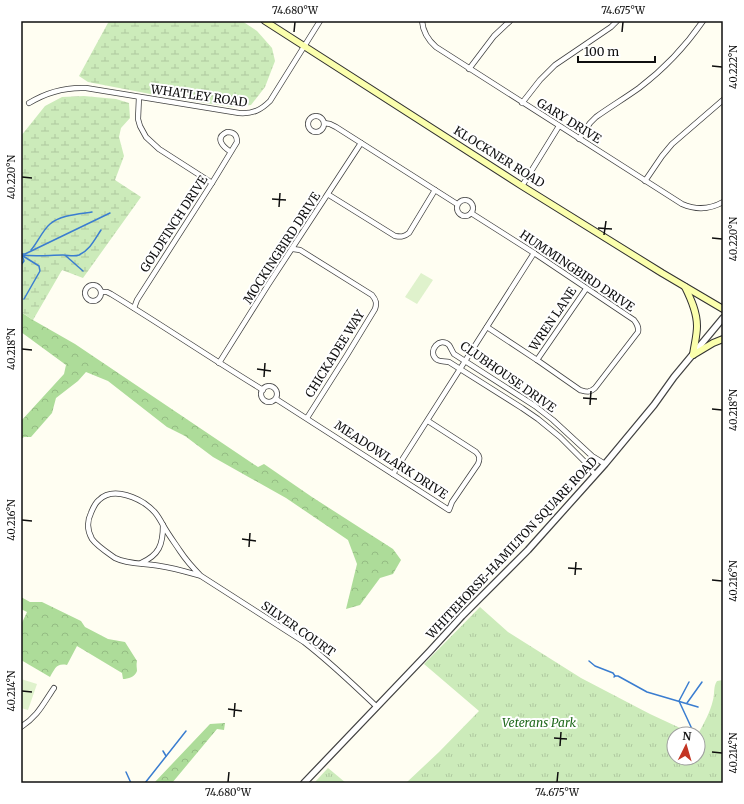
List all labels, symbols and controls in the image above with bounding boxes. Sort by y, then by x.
text: 74.680°W [272,4,319,17]
text: 74.675°W [601,4,646,17]
scale bar [578,38,655,64]
text: 100 m [584,44,619,59]
text: 40.222°N [727,45,740,89]
street label: WHATLEY ROAD [149,81,248,110]
street label: GARY DRIVE [534,95,605,147]
street label: KLOCKNER ROAD [451,123,547,191]
text: 40.220°N [5,155,18,199]
street label: GOLDFINCH DRIVE [137,172,211,275]
street label: MOCKINGBIRD DRIVE [240,189,323,306]
text: 40.220°N [727,217,740,261]
street label: HUMMINGBIRD DRIVE [517,227,638,315]
street label: WREN LANE [525,284,580,354]
street label: CHICKADEE WAY [302,307,368,400]
text: 40.218°N [5,328,18,370]
street label: CLUBHOUSE DRIVE [457,338,559,416]
text: 40.218°N [727,389,740,431]
street label: MEADOWLARK DRIVE [332,417,451,502]
street label: WHITEHORSE-HAMILTON SQUARE ROAD [422,453,600,643]
text: 40.216°N [5,499,18,541]
text: 40.216°N [727,560,740,602]
street label: SILVER COURT [258,598,339,660]
text: 40.214°N [5,670,18,712]
park label: Veterans Park [502,715,577,730]
north arrow [666,726,706,766]
text: N [682,729,692,743]
text: 40.214°N [727,732,740,774]
text: 74.680°W [205,786,252,799]
text: 74.675°W [535,786,580,799]

